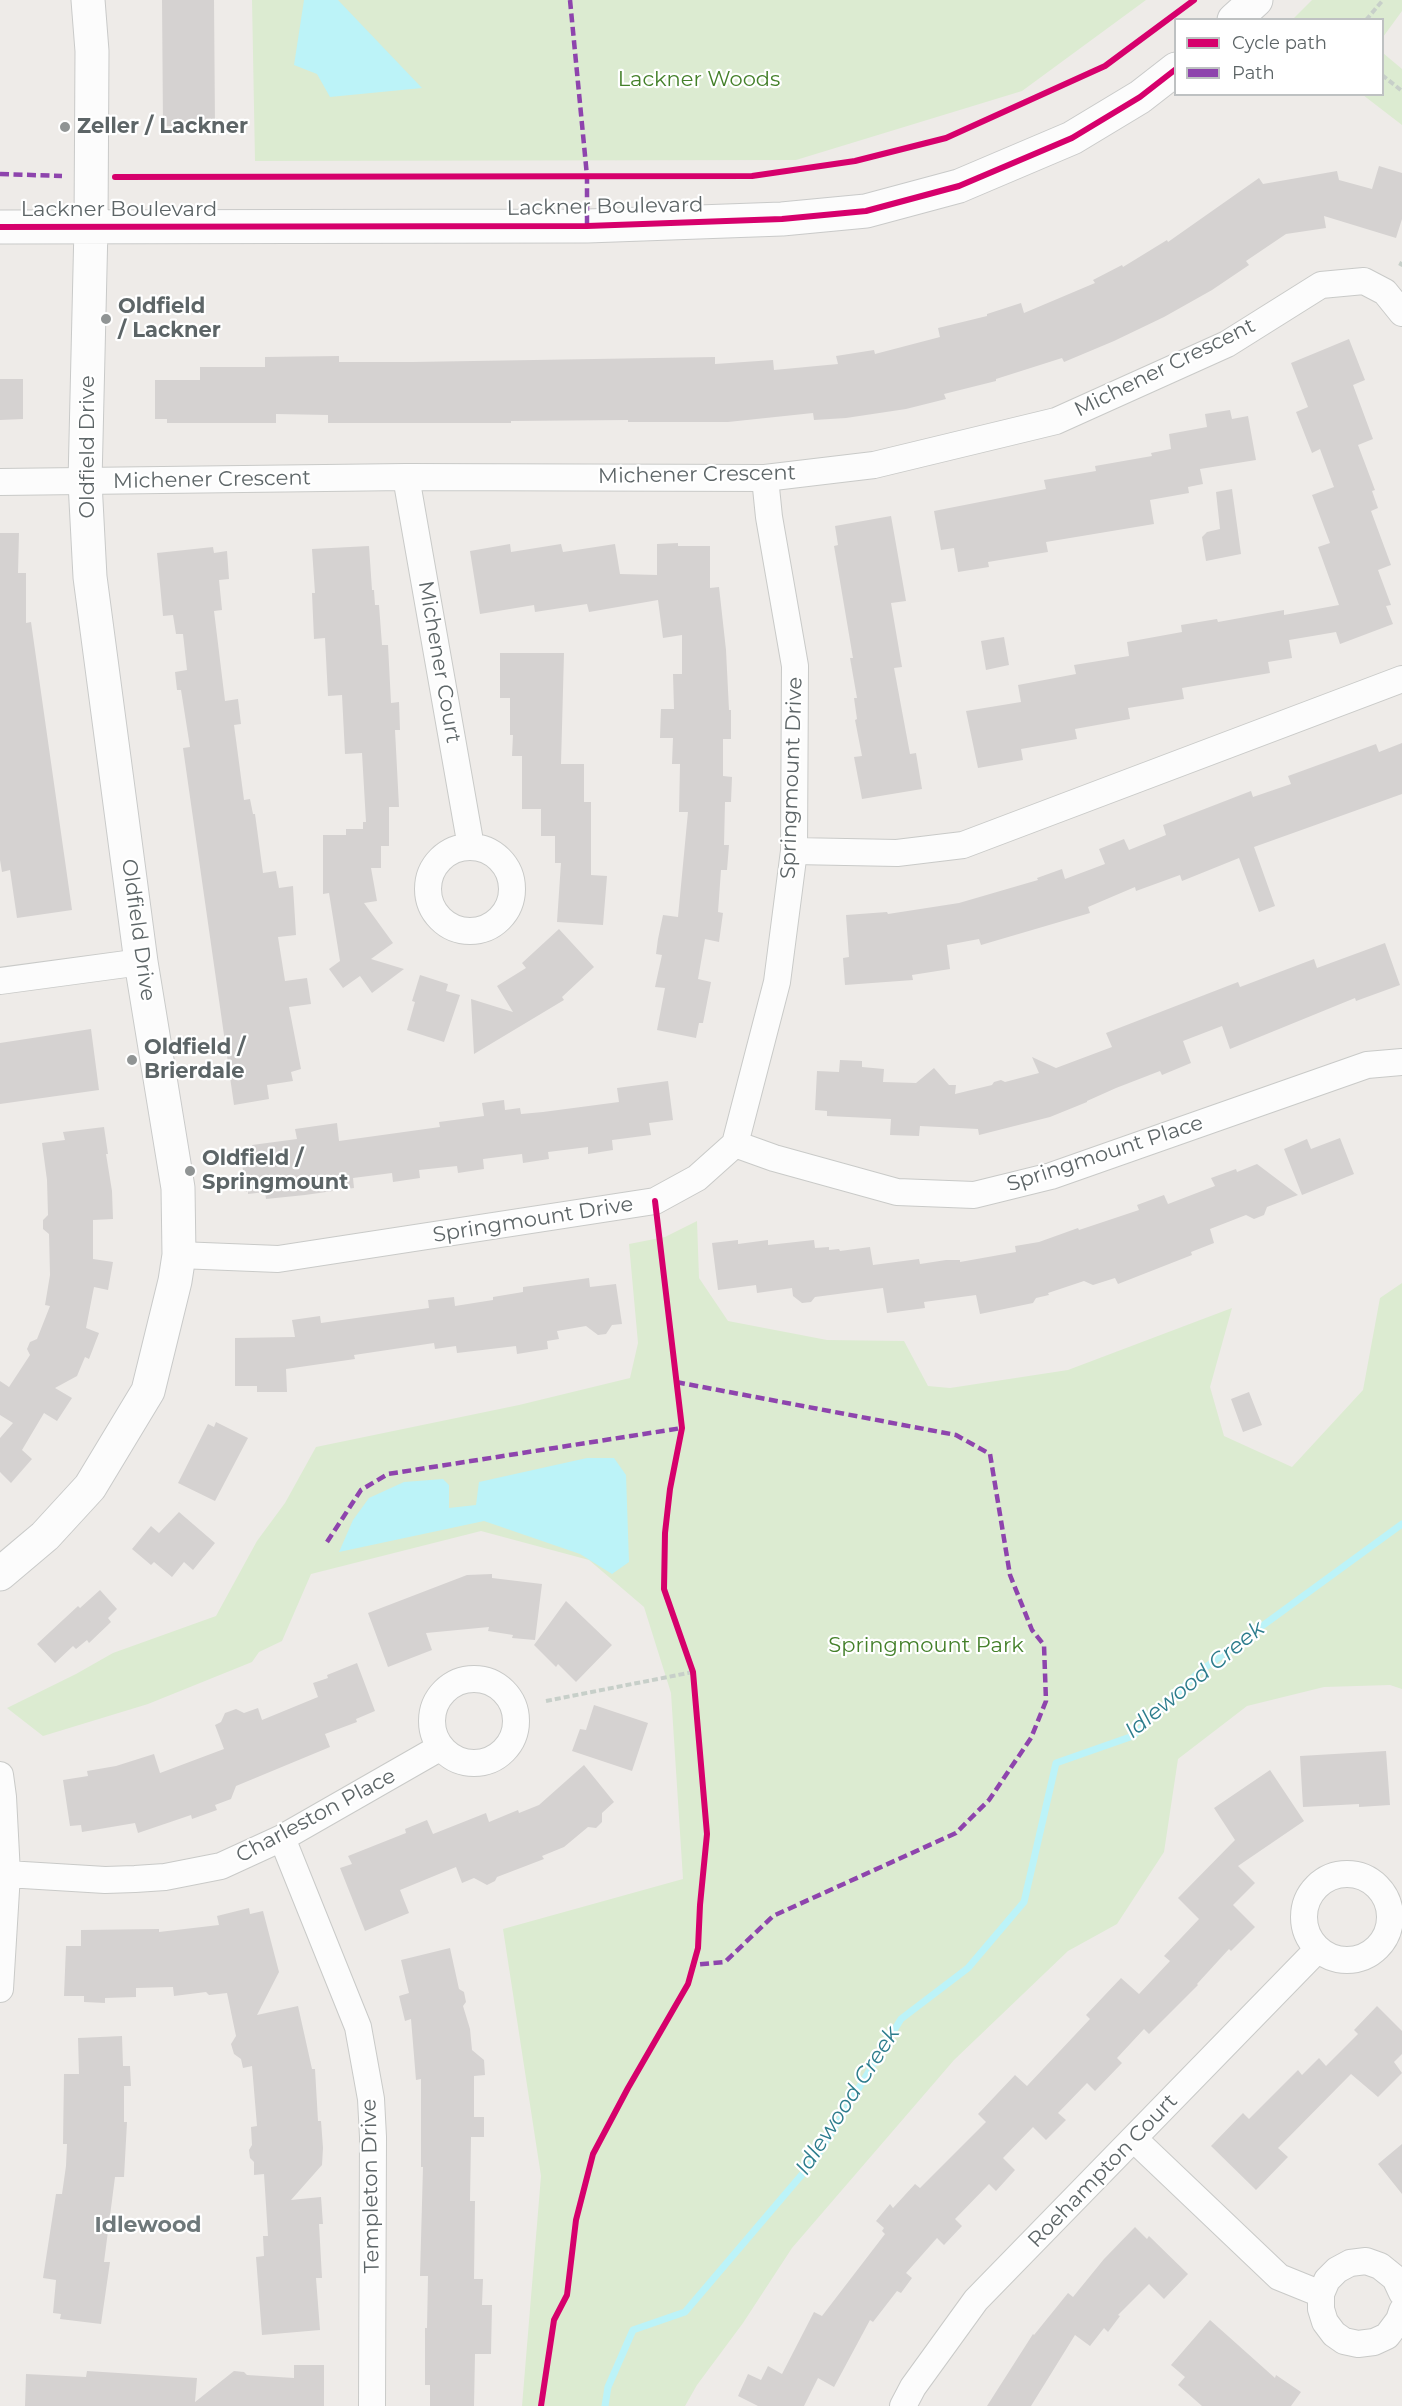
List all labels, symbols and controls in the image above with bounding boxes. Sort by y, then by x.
legend [1174,18,1384,96]
text: Cycle path [1232,32,1327,54]
text: Path [1232,62,1275,84]
park label: Lackner Woods [618,67,780,93]
place label: Zeller / Lackner [77,114,248,140]
marker: Zeller / Lackner [58,120,72,134]
street label: Lackner Boulevard [506,193,704,221]
street label: Lackner Boulevard [21,197,217,223]
place label: Oldfield / Lackner [118,294,221,344]
marker: Oldfield / Lackner [99,312,113,326]
street label: Michener Crescent [1070,313,1260,423]
street label: Oldfield Drive [75,375,101,519]
street label: Michener Crescent [598,461,796,489]
street label: Michener Crescent [113,466,311,494]
street label: Michener Court [412,579,466,745]
street label: Springmount Drive [776,676,808,880]
street label: Oldfield Drive [116,857,160,1003]
place label: Oldfield / Brierdale [144,1035,245,1085]
marker: Oldfield / Brierdale [125,1053,139,1067]
street label: Springmount Place [1004,1110,1206,1198]
place label: Oldfield / Springmount [202,1146,348,1196]
marker: Oldfield / Springmount [183,1164,197,1178]
street label: Springmount Drive [431,1192,635,1248]
water label: Idlewood Creek [1120,1616,1270,1744]
park label: Springmount Park [828,1633,1024,1659]
street label: Charleston Place [232,1763,400,1869]
water label: Idlewood Creek [790,2022,906,2180]
street label: Roehampton Court [1023,2089,1183,2253]
street label: Templeton Drive [357,2099,385,2273]
district label: Idlewood [94,2213,202,2239]

